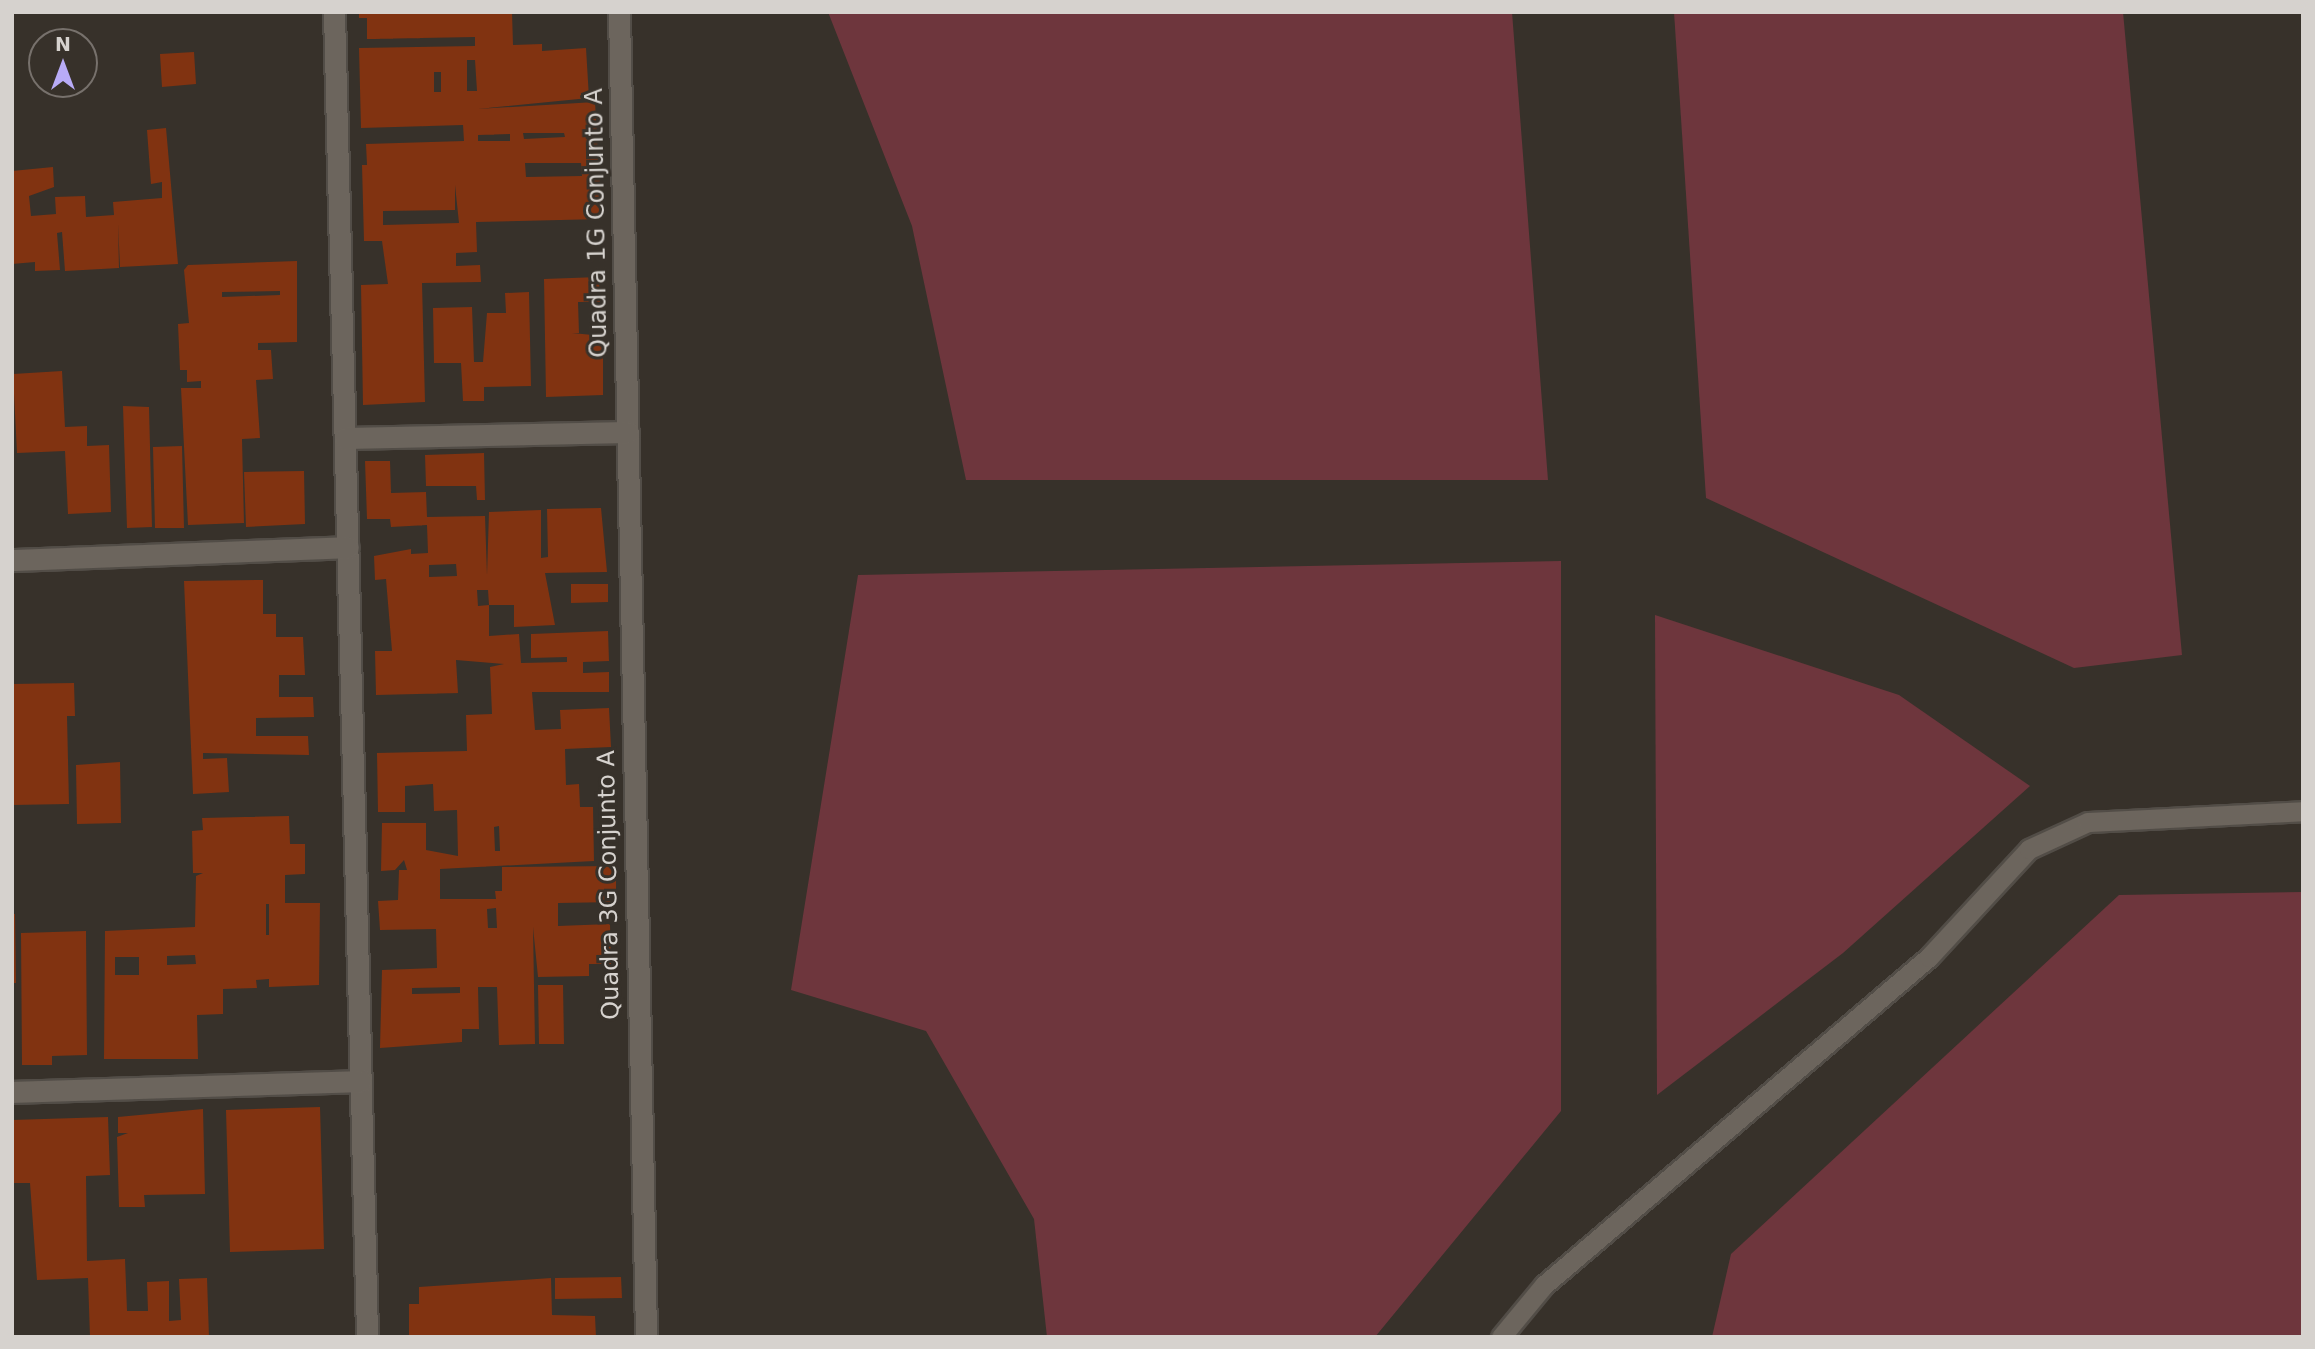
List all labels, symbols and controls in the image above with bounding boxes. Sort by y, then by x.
north arrow [28,28,98,98]
text: N [55,33,71,55]
street label: Quadra 1G Conjunto A [580,88,614,358]
street label: Quadra 3G Conjunto A [592,750,626,1020]

